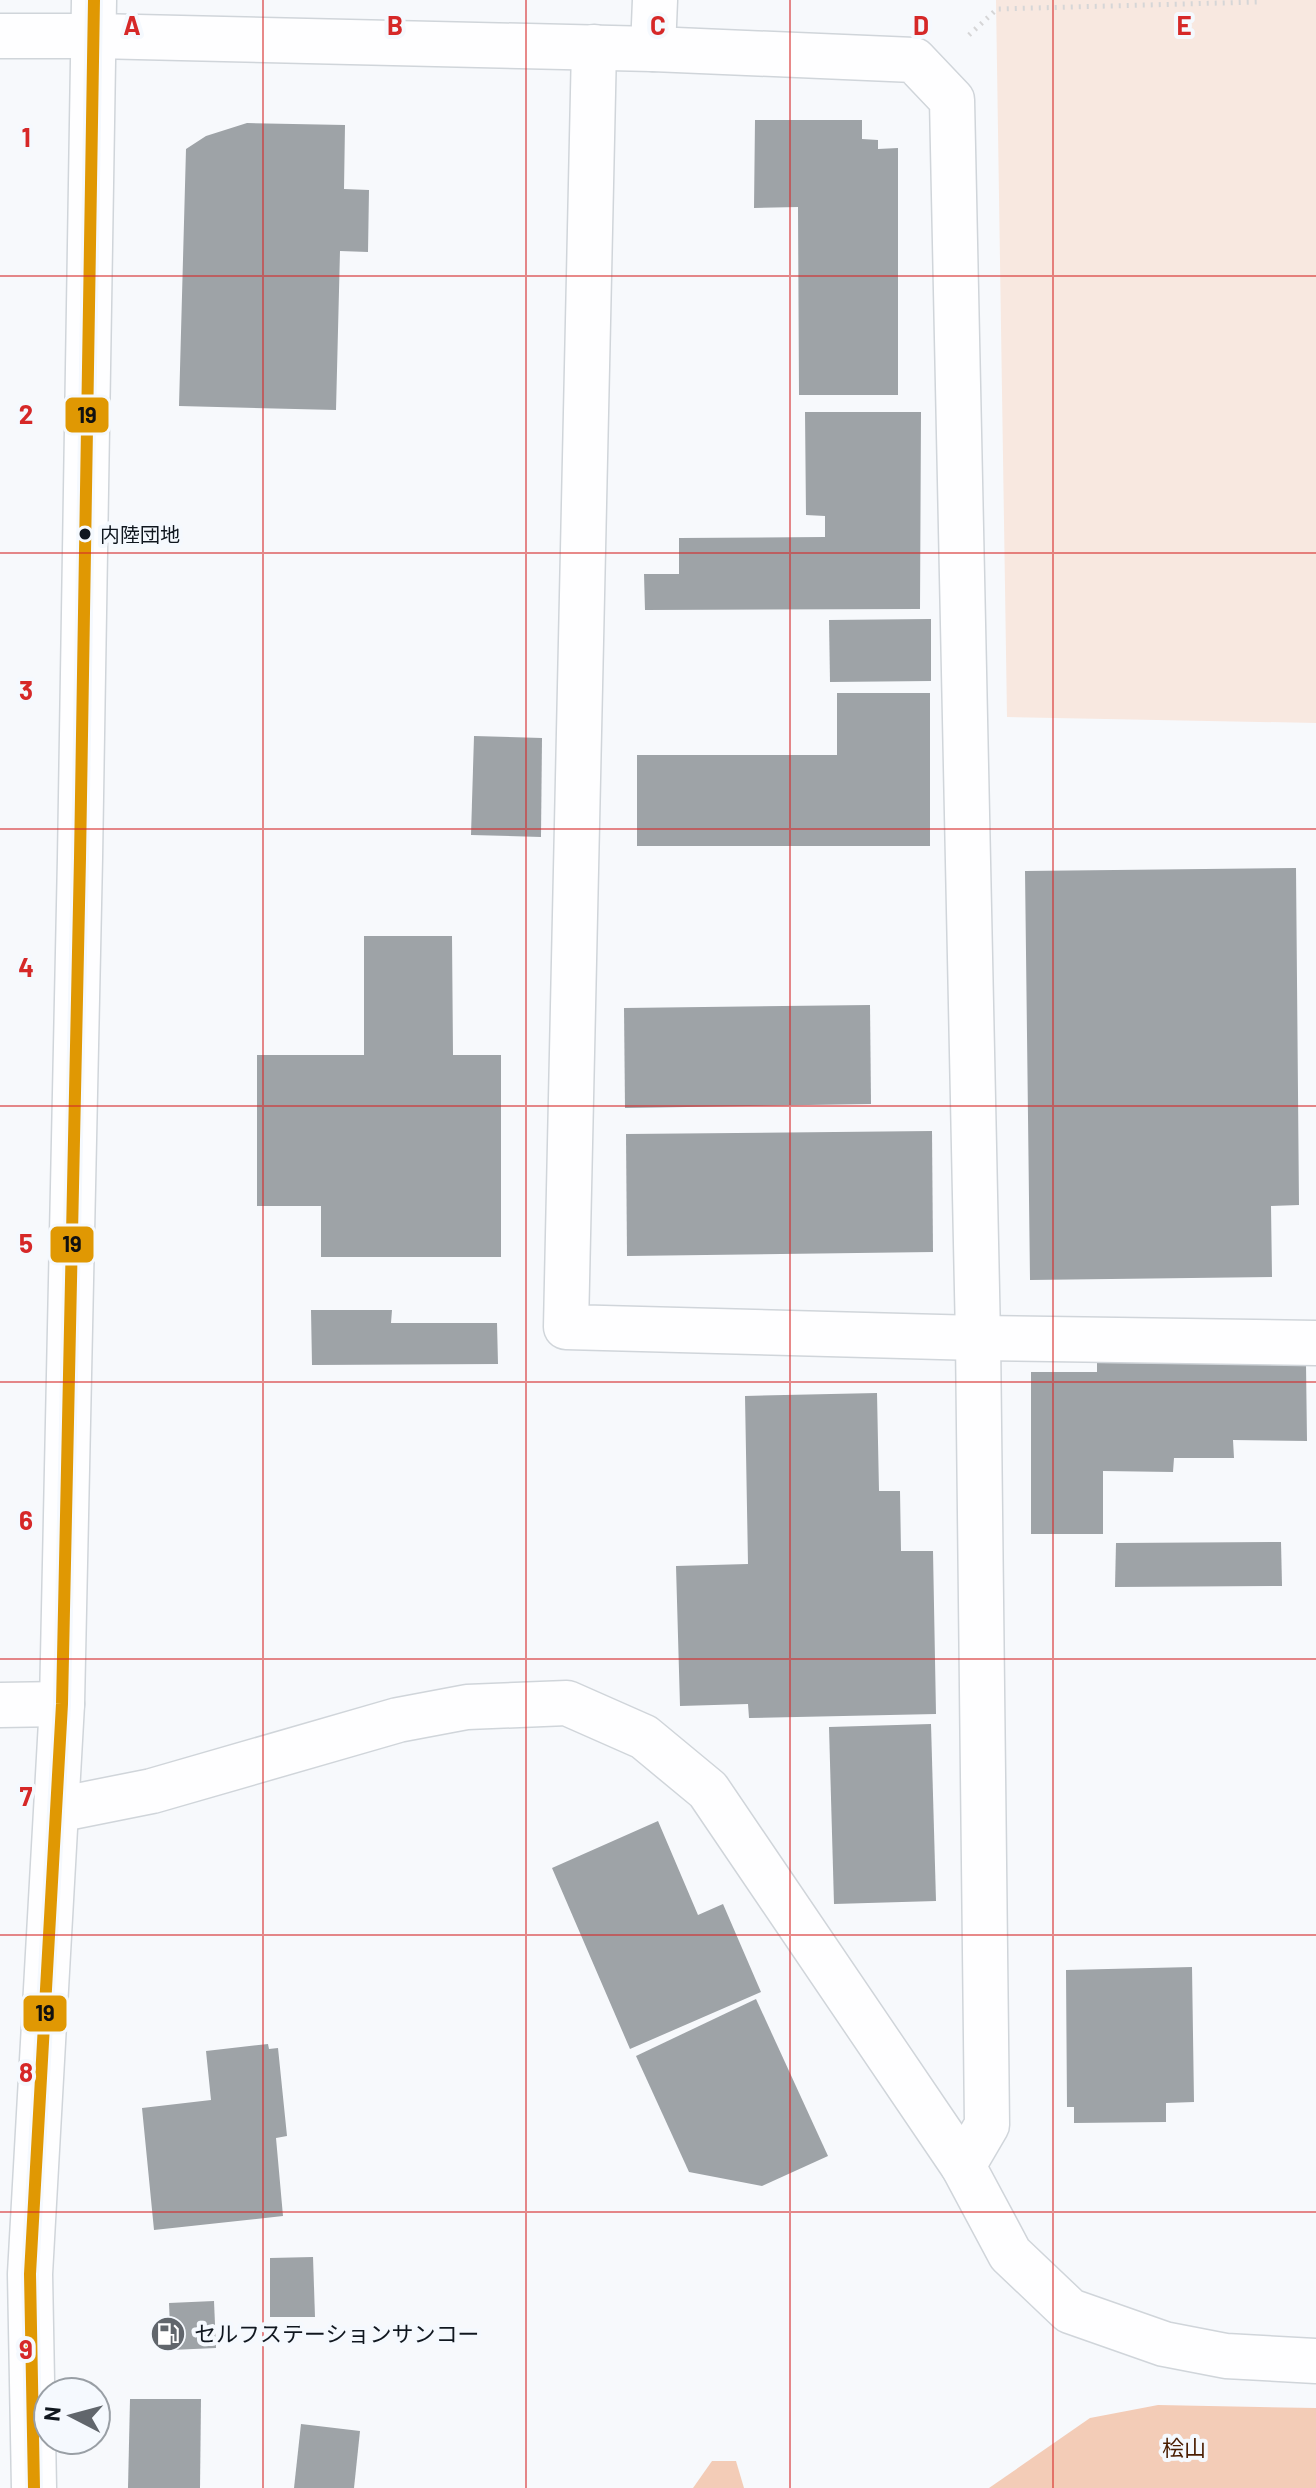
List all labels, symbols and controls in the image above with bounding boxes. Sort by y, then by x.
text: A [123,9,141,40]
text: B [387,9,403,40]
text: C [650,9,666,40]
text: D [913,9,929,40]
text: E [1176,9,1192,40]
text: 1 [21,121,31,152]
line badge: 19 [64,396,110,434]
text: 2 [19,398,33,429]
text: 19 [77,401,97,427]
place label: 内陸団地 [100,522,180,546]
marker: 内陸団地 [77,526,93,542]
text: 3 [19,674,33,705]
text: 4 [18,951,34,982]
line badge: 19 [49,1225,95,1264]
text: 5 [19,1227,33,1258]
text: 19 [62,1230,82,1256]
text: 6 [19,1504,33,1535]
text: 7 [20,1780,33,1811]
line badge: 19 [22,1994,68,2033]
text: 19 [35,1999,55,2025]
text: 8 [19,2056,33,2087]
fuel station icon: セルフステーションサンコー [149,2315,187,2353]
place label: セルフステーションサンコー [194,2320,480,2346]
text: 9 [19,2333,33,2364]
north arrow [32,2376,112,2456]
text: N [37,2405,65,2422]
park label: 桧山 [1162,2434,1206,2460]

